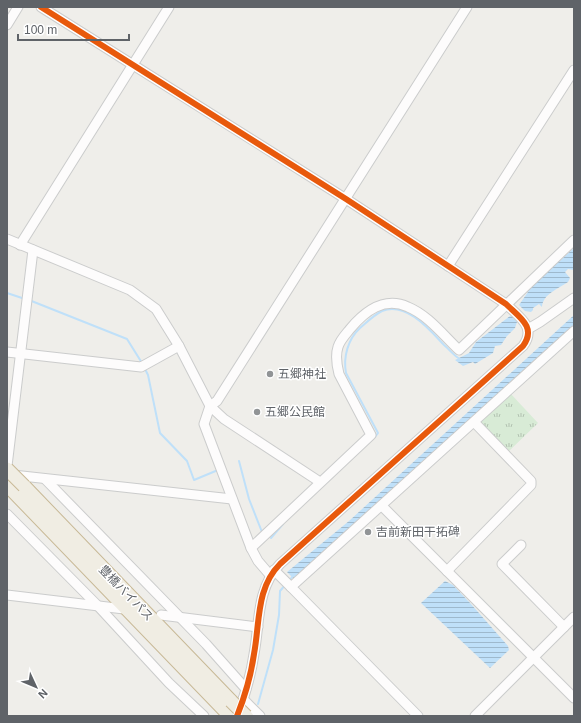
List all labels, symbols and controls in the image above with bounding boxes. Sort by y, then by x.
scale bar [18,16,129,42]
text: 100 m [24,23,57,37]
place label: 五郷神社 [278,367,326,381]
marker: 五郷神社 [265,369,275,379]
place label: 五郷公民館 [265,405,325,419]
marker: 五郷公民館 [252,407,262,417]
place label: 吉前新田干拓碑 [376,525,460,539]
marker: 吉前新田干拓碑 [363,527,373,537]
street label: 豊橋バイパス [96,562,156,624]
north arrow [16,667,56,707]
text: N [36,687,50,701]

